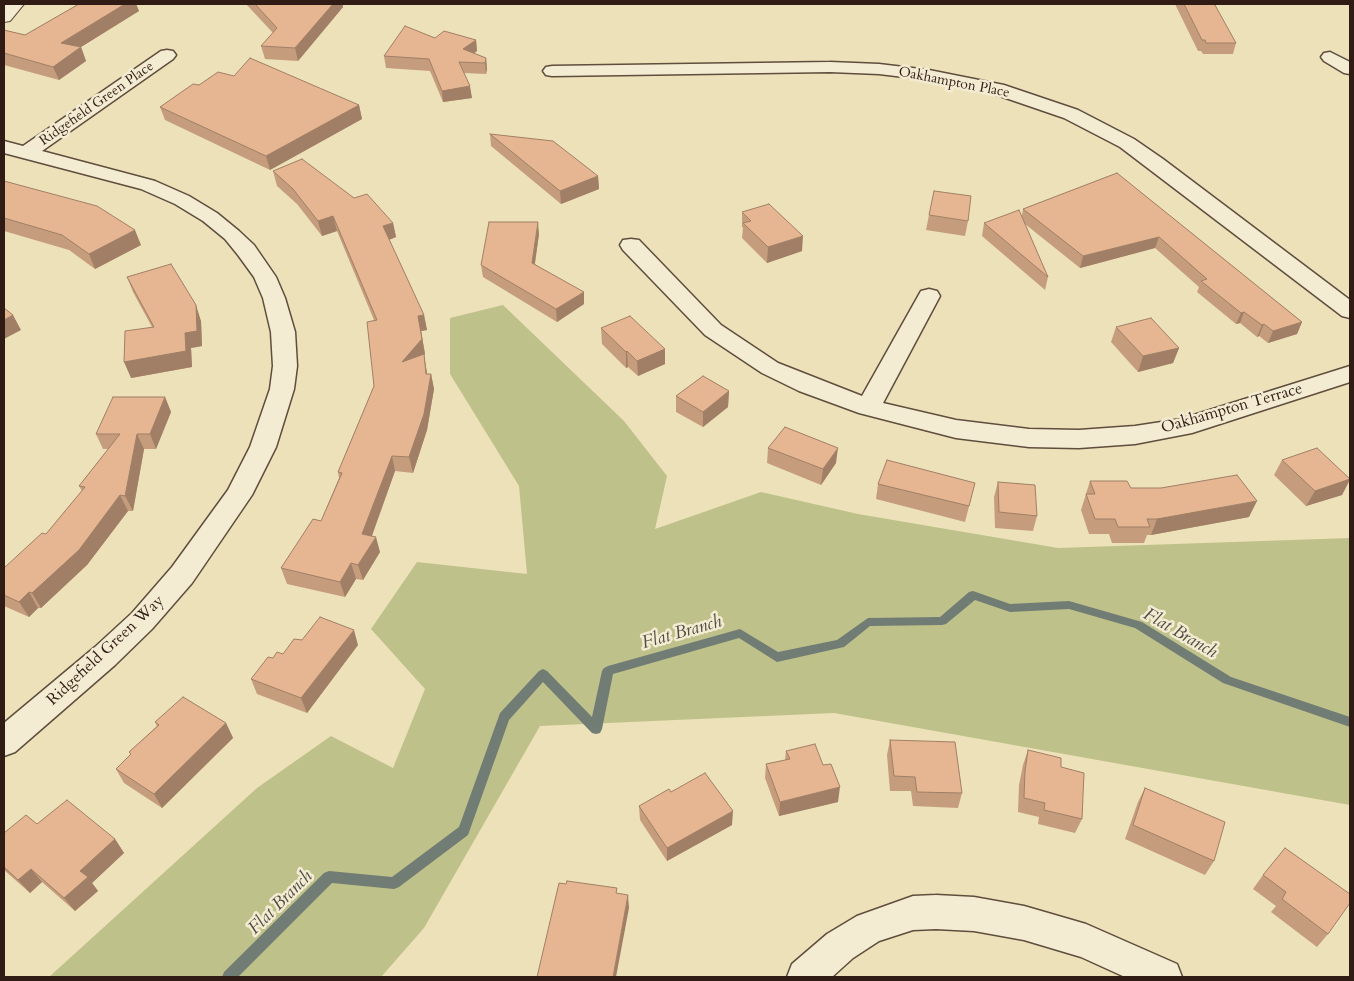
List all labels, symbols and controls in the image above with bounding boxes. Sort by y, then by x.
street label: Ridgefield Green Place [37,58,157,150]
street label: Oakhampton Place [897,64,1011,102]
street label: Oakhampton Terrace [1159,380,1305,438]
street label: Ridgefield Green Way [44,592,168,710]
water label: Flat Branch [1139,604,1221,664]
water label: Flat Branch [640,611,724,655]
water label: Flat Branch [244,866,318,940]

